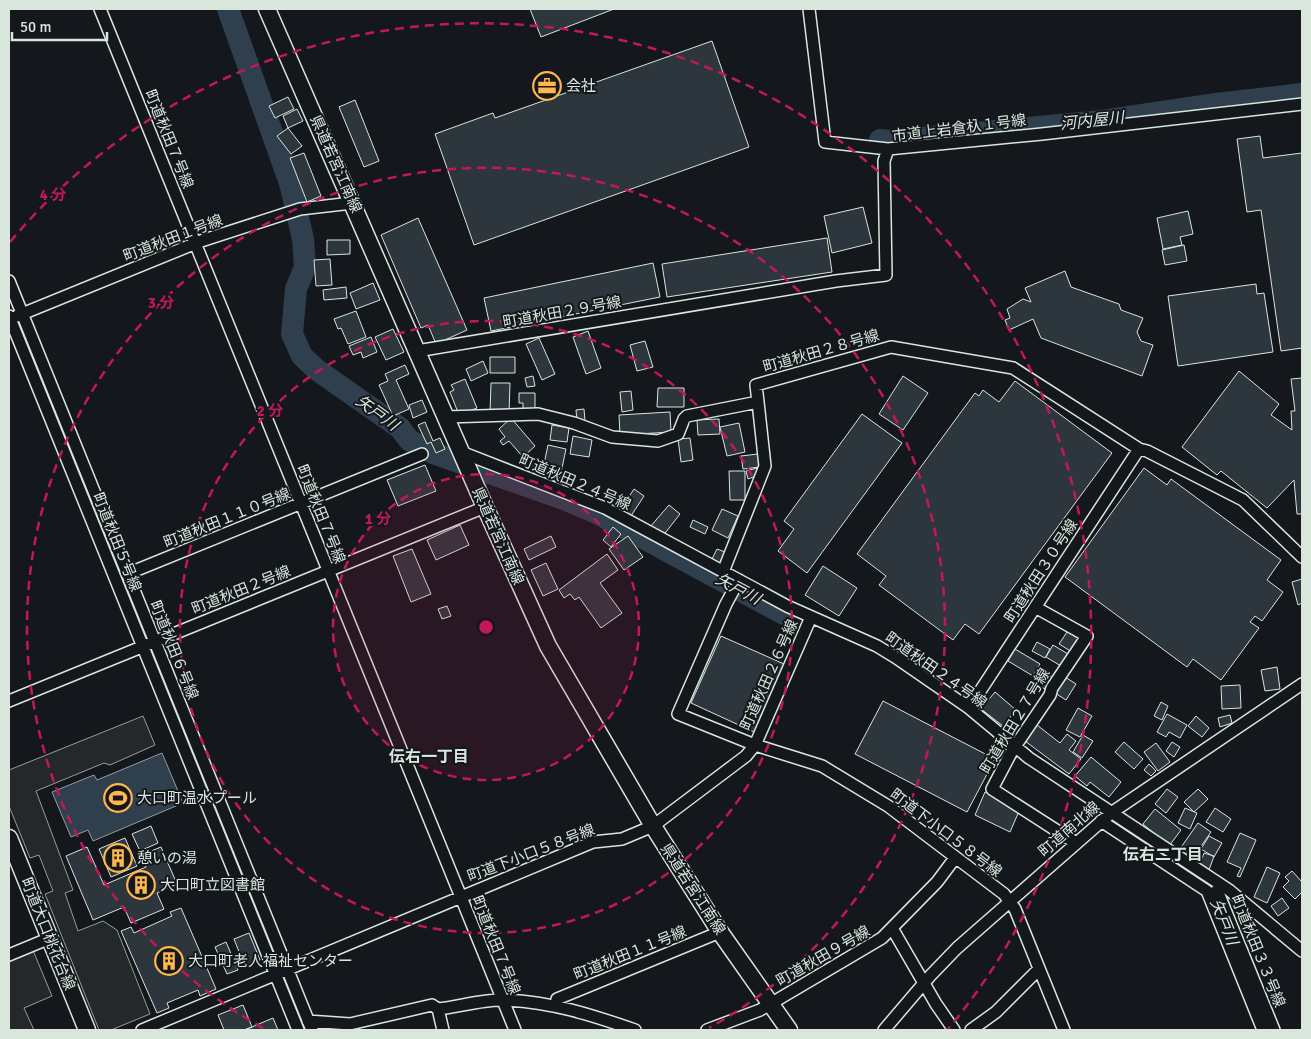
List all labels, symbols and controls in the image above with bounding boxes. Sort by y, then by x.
scale bar [12,10,108,42]
text: 50 m [20,18,51,36]
office icon: 会社 [532,71,562,101]
place label: 会社 [566,77,596,95]
street label: 町道秋田７号線 [141,87,197,191]
water label: 河内屋川 [1059,108,1127,134]
street label: 市道上岩倉杁１号線 [891,111,1027,145]
street label: 県道若宮江南線 [306,112,366,216]
text: 4 分 [40,186,66,204]
street label: 町道秋田１号線 [121,211,225,265]
street label: 町道秋田２９号線 [501,293,623,331]
text: 3 分 [148,294,174,312]
street label: 町道秋田２８号線 [761,326,881,376]
water label: 矢戸川 [352,391,404,436]
text: 2 分 [257,402,283,420]
street label: 町道秋田２４号線 [516,450,634,514]
street label: 町道秋田７号線 [293,462,349,566]
street label: 町道秋田１１０号線 [161,484,293,552]
street label: 県道若宮江南線 [468,484,528,588]
street label: 町道秋田５号線 [89,490,145,594]
text: 1 分 [365,510,391,528]
street label: 町道秋田３０号線 [1001,516,1081,626]
street label: 町道秋田２号線 [189,562,293,618]
water label: 矢戸川 [712,569,766,610]
street label: 町道秋田６号線 [146,598,202,702]
street label: 町道秋田２６号線 [736,617,802,733]
centre of rings [477,618,495,636]
street label: 町道秋田２４号線 [882,628,990,712]
street label: 町道秋田２７号線 [976,665,1054,777]
district label: 伝右一丁目 [388,747,469,767]
sports icon: 大口町温水プール [103,783,133,813]
street label: 町道下小口５８号線 [887,785,1005,881]
place label: 大口町温水プール [137,789,257,807]
street label: 町道南北線 [1035,798,1103,860]
street label: 町道下小口５８号線 [465,820,597,886]
street label: 県道若宮江南線 [657,840,729,938]
building icon: 憩いの湯 [103,843,133,873]
district label: 伝右二丁目 [1122,845,1203,865]
place label: 憩いの湯 [137,849,197,867]
building icon: 大口町立図書館 [126,870,156,900]
street label: 町道大口桃花台線 [17,875,79,993]
place label: 大口町立図書館 [160,876,265,894]
street label: 町道秋田３３号線 [1227,892,1289,1010]
street label: 町道秋田７号線 [468,893,524,997]
water label: 矢戸川 [1206,896,1243,950]
street label: 町道秋田１１号線 [571,922,689,984]
street label: 町道秋田９号線 [773,922,873,990]
building icon: 大口町老人福祉センター [154,946,184,976]
place label: 大口町老人福祉センター [188,952,353,970]

